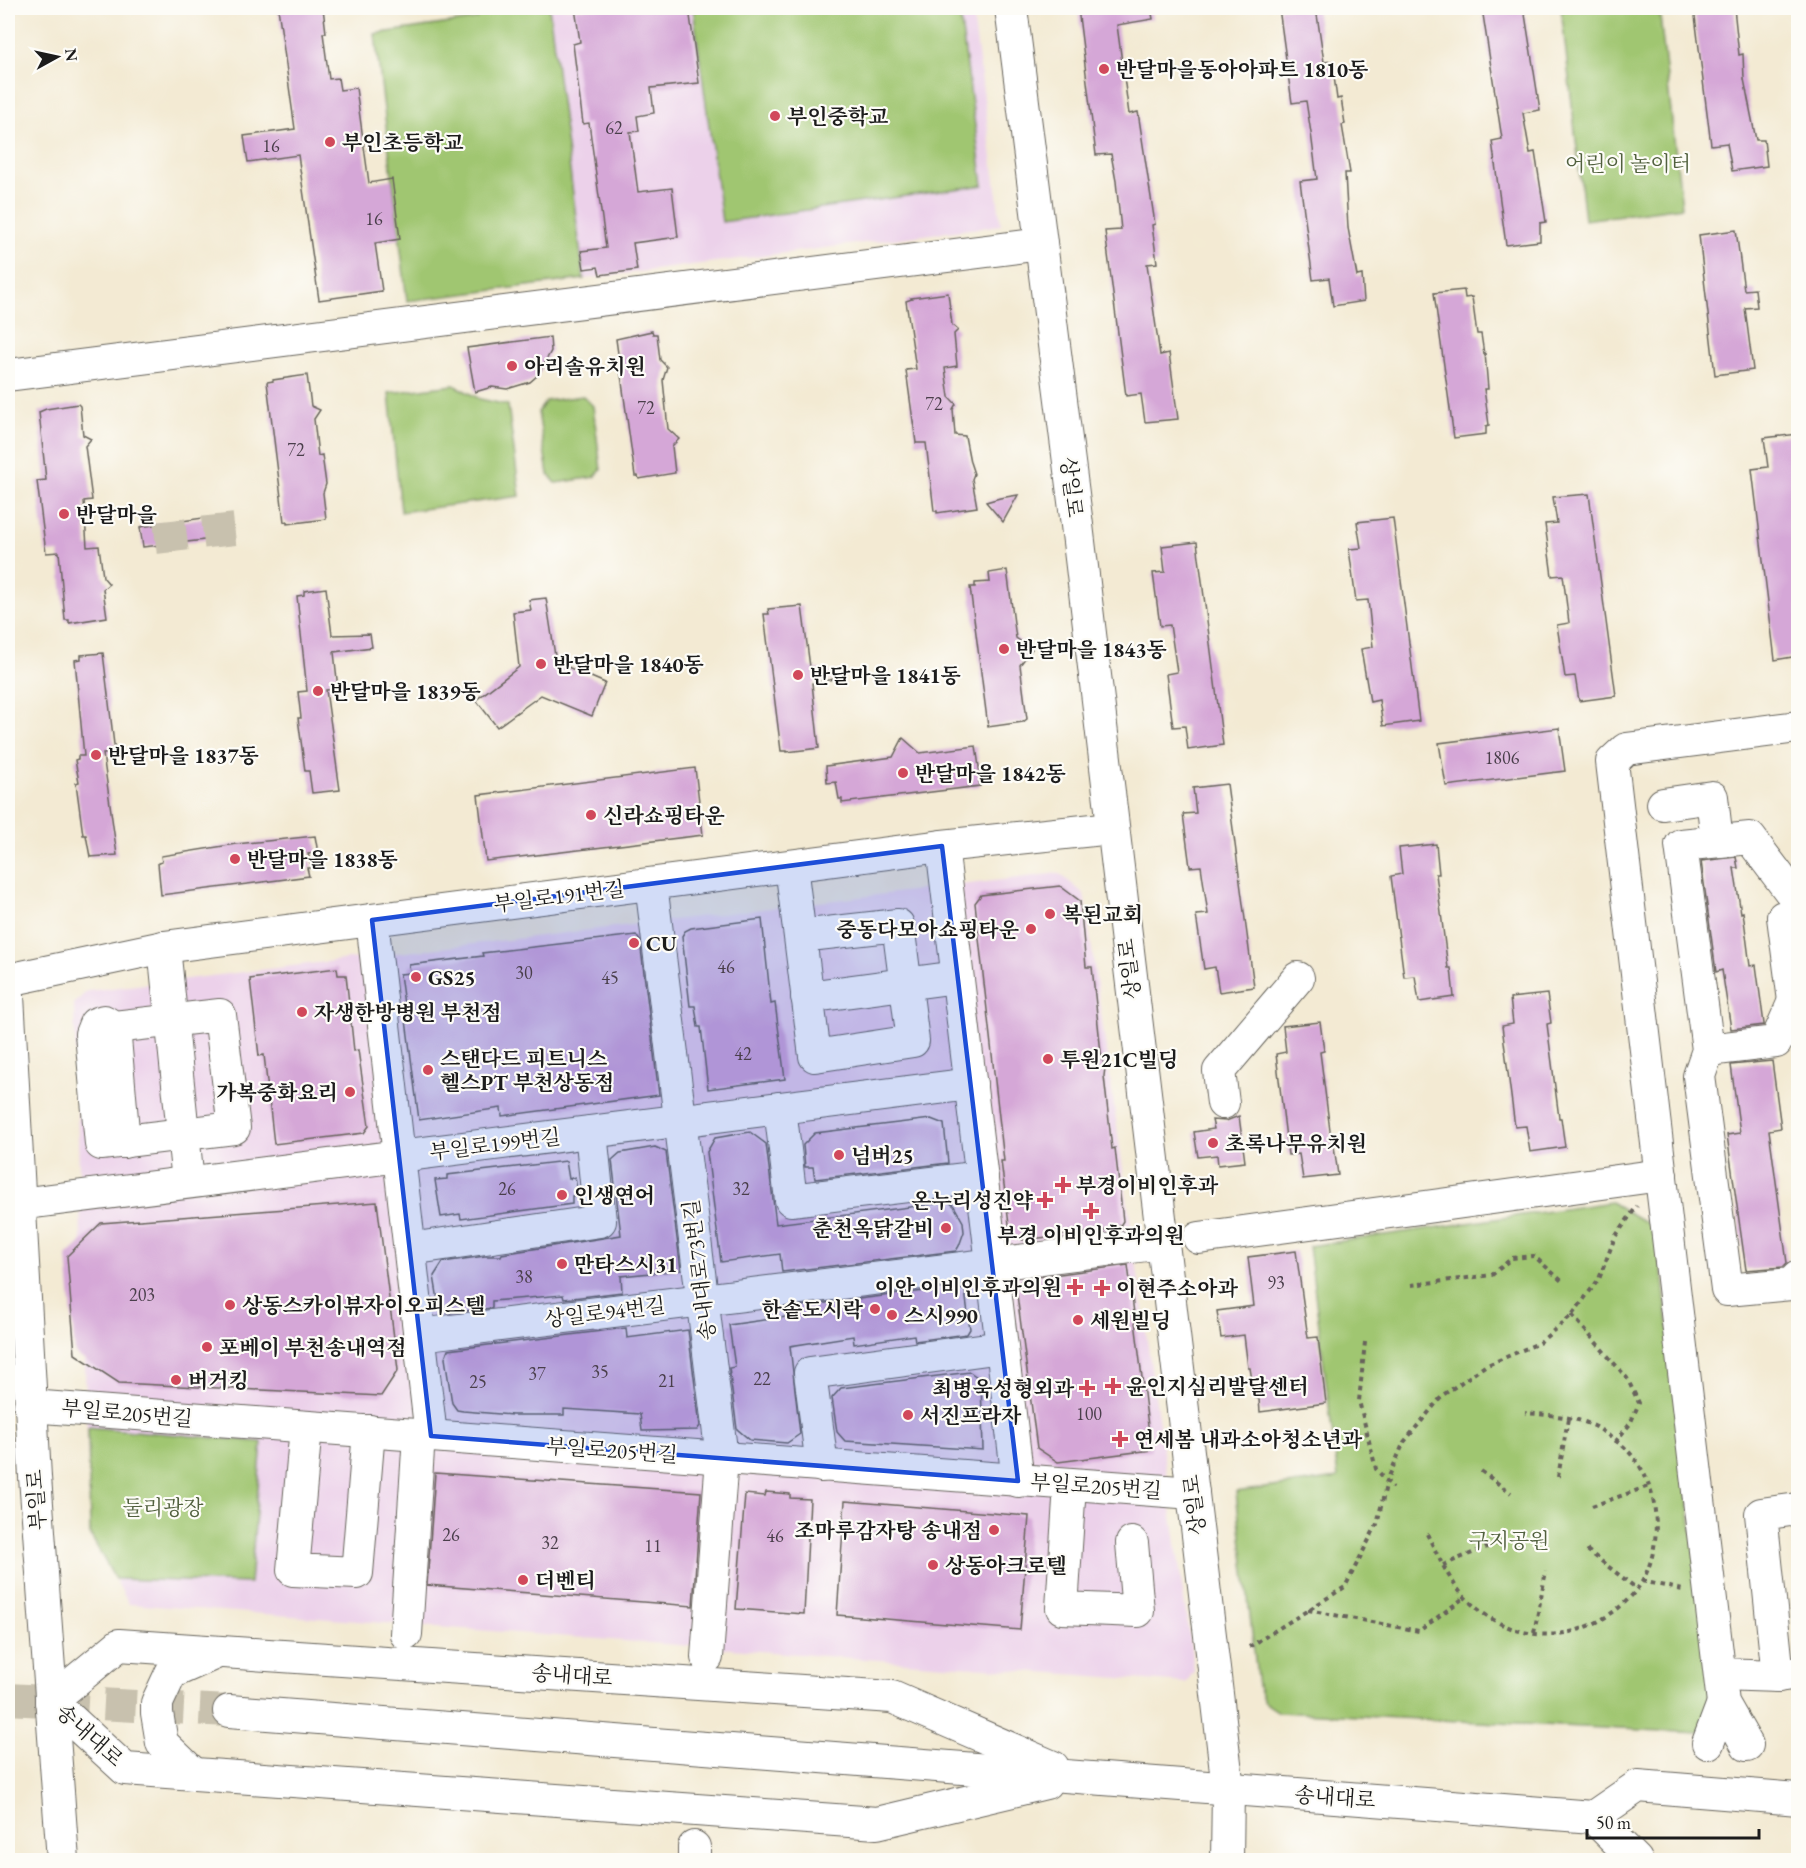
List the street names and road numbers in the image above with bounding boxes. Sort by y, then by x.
street label: 상일로 [1055,455,1089,519]
street label: 부일로191번길 [492,875,626,917]
street label: 상일로 [1112,937,1146,1001]
street label: 부일로199번길 [428,1123,562,1165]
street label: 송내대로73번길 [677,1198,721,1342]
street label: 상일로94번길 [543,1291,667,1333]
street label: 부일로205번길 [60,1394,194,1432]
street label: 부일로205번길 [545,1432,679,1468]
street label: 부일로205번길 [1029,1468,1163,1504]
street label: 부일로 [20,1469,52,1531]
street label: 상일로 [1177,1473,1211,1537]
street label: 송내대로 [531,1659,613,1691]
street label: 송내대로 [51,1698,129,1772]
street label: 송내대로 [1294,1781,1376,1813]

